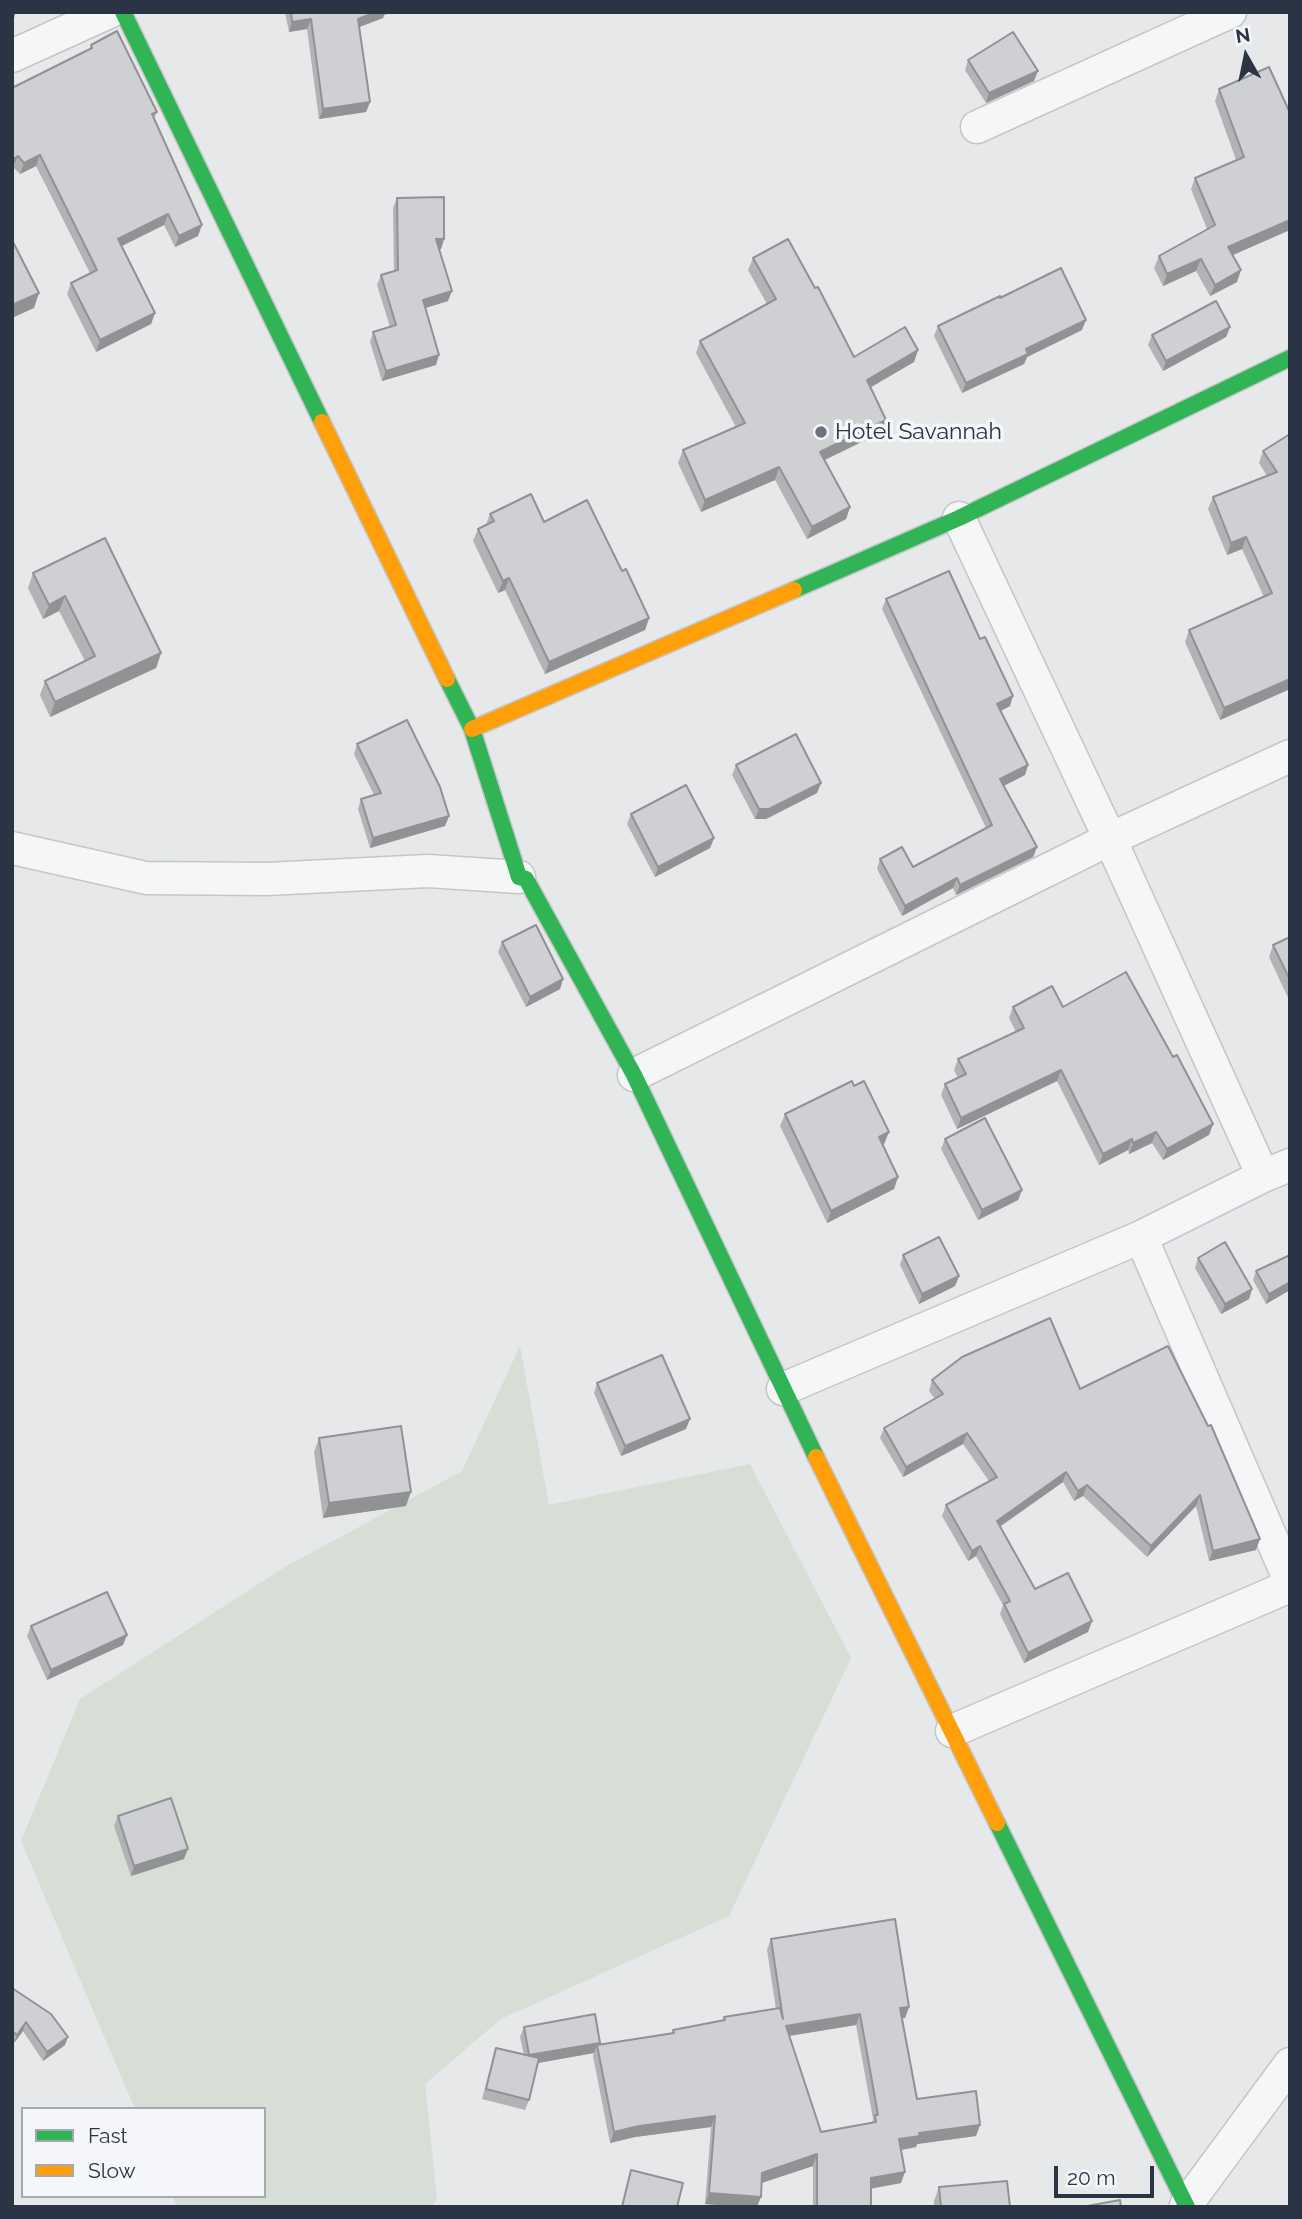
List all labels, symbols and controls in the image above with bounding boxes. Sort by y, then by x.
north arrow [1211,21,1281,91]
text: N [1234,23,1252,47]
place label: Hotel Savannah [835,418,1002,446]
marker: Hotel Savannah [813,424,829,440]
legend [21,2107,266,2198]
text: Fast [88,2123,128,2148]
scale bar [1057,2152,1157,2196]
text: Slow [88,2158,136,2183]
text: 20 m [1067,2165,1115,2190]

